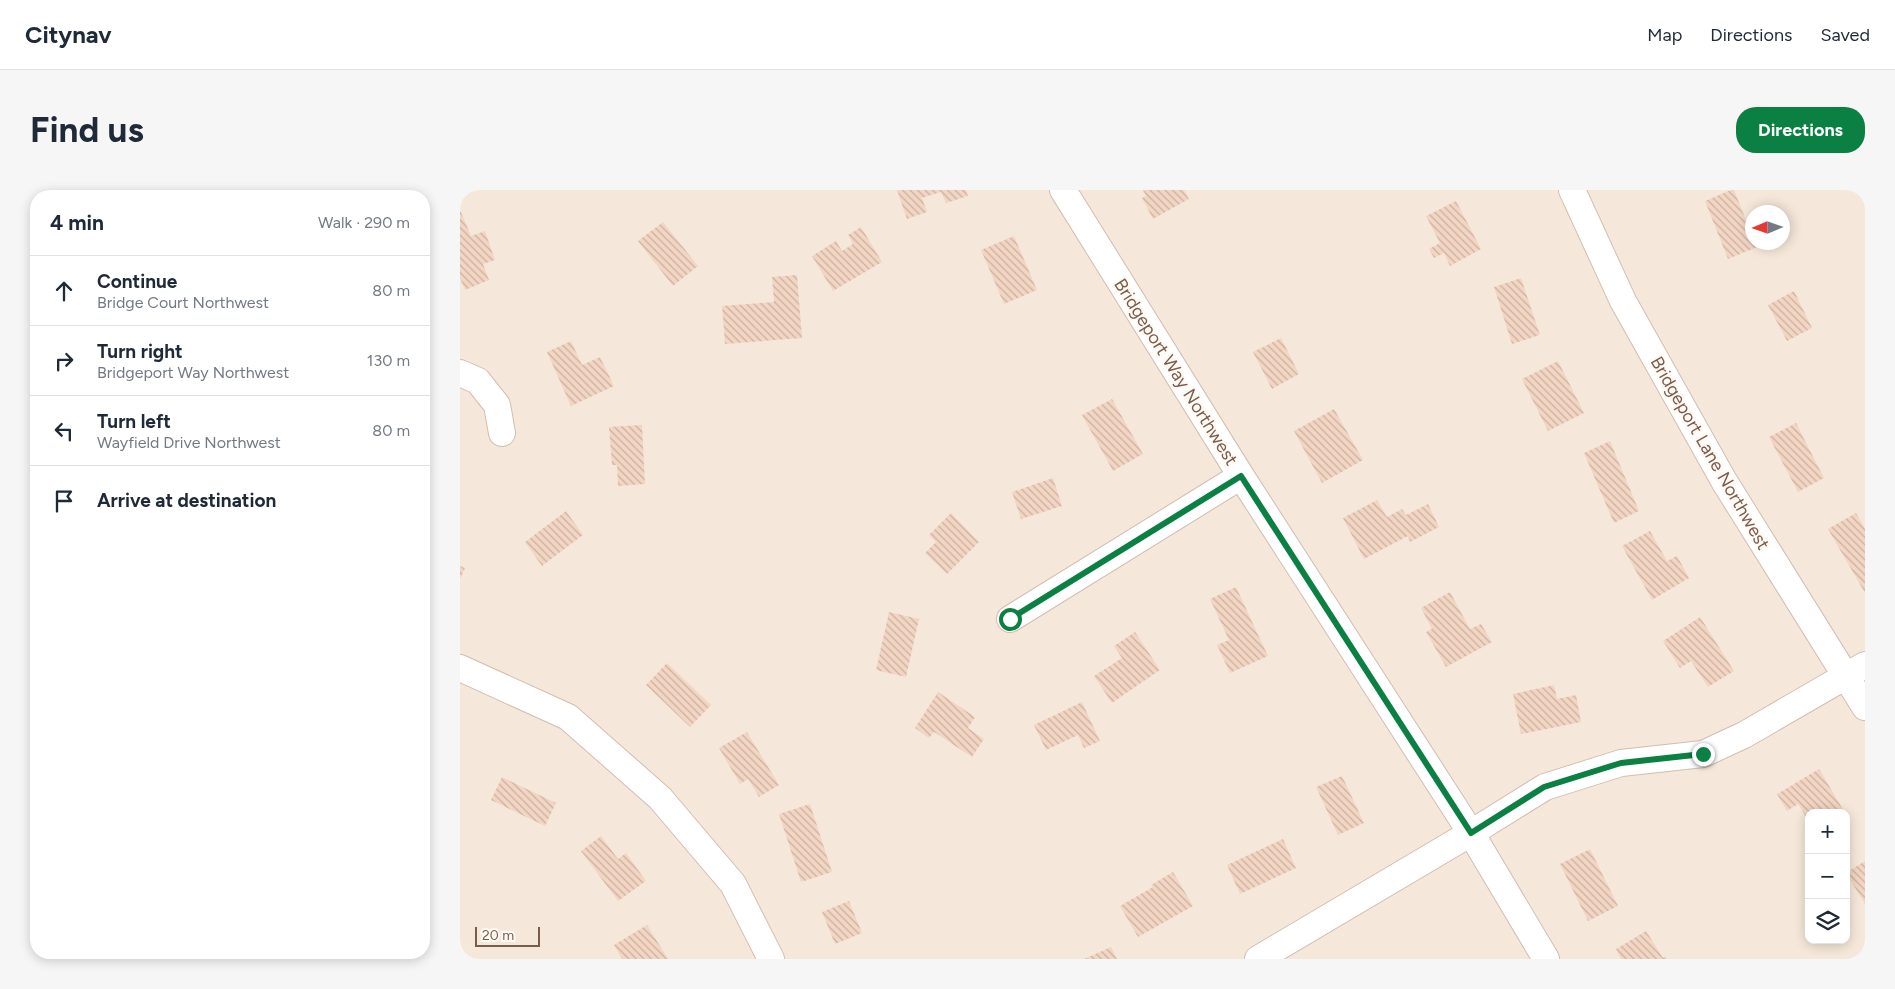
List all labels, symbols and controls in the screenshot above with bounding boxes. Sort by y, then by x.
text: Citynav [25,20,112,49]
text: Map [1647,24,1682,46]
text: Directions [1710,24,1792,46]
text: Saved [1820,24,1870,46]
button: Directions [1736,107,1865,153]
text: Find us [30,109,144,151]
north arrow [1745,205,1790,250]
text: 4 min [50,210,104,235]
text: Walk · 290 m [318,213,410,232]
text: Continue [97,270,177,293]
street label: Bridgeport Way Northwest [1109,274,1243,470]
icon: ahead [50,277,78,305]
text: 80 m [372,281,410,300]
text: Bridge Court Northwest [97,293,269,312]
text: Turn right [97,340,183,363]
icon: right [50,347,78,375]
text: 130 m [367,351,410,370]
street label: Bridgeport Lane Northwest [1646,352,1775,554]
text: Bridgeport Way Northwest [97,363,289,382]
text: Turn left [97,410,171,433]
icon: left [50,417,78,445]
text: 80 m [372,421,410,440]
text: Wayfield Drive Northwest [97,433,281,452]
icon: arrive [50,487,78,515]
text: Arrive at destination [97,489,276,512]
route start [999,608,1022,631]
route end [1692,743,1715,766]
map controls [1805,809,1850,944]
button: + [1805,809,1850,854]
button: − [1805,854,1850,899]
button: layers [1805,899,1850,944]
scale bar [475,924,540,947]
text: 20 m [482,927,514,944]

